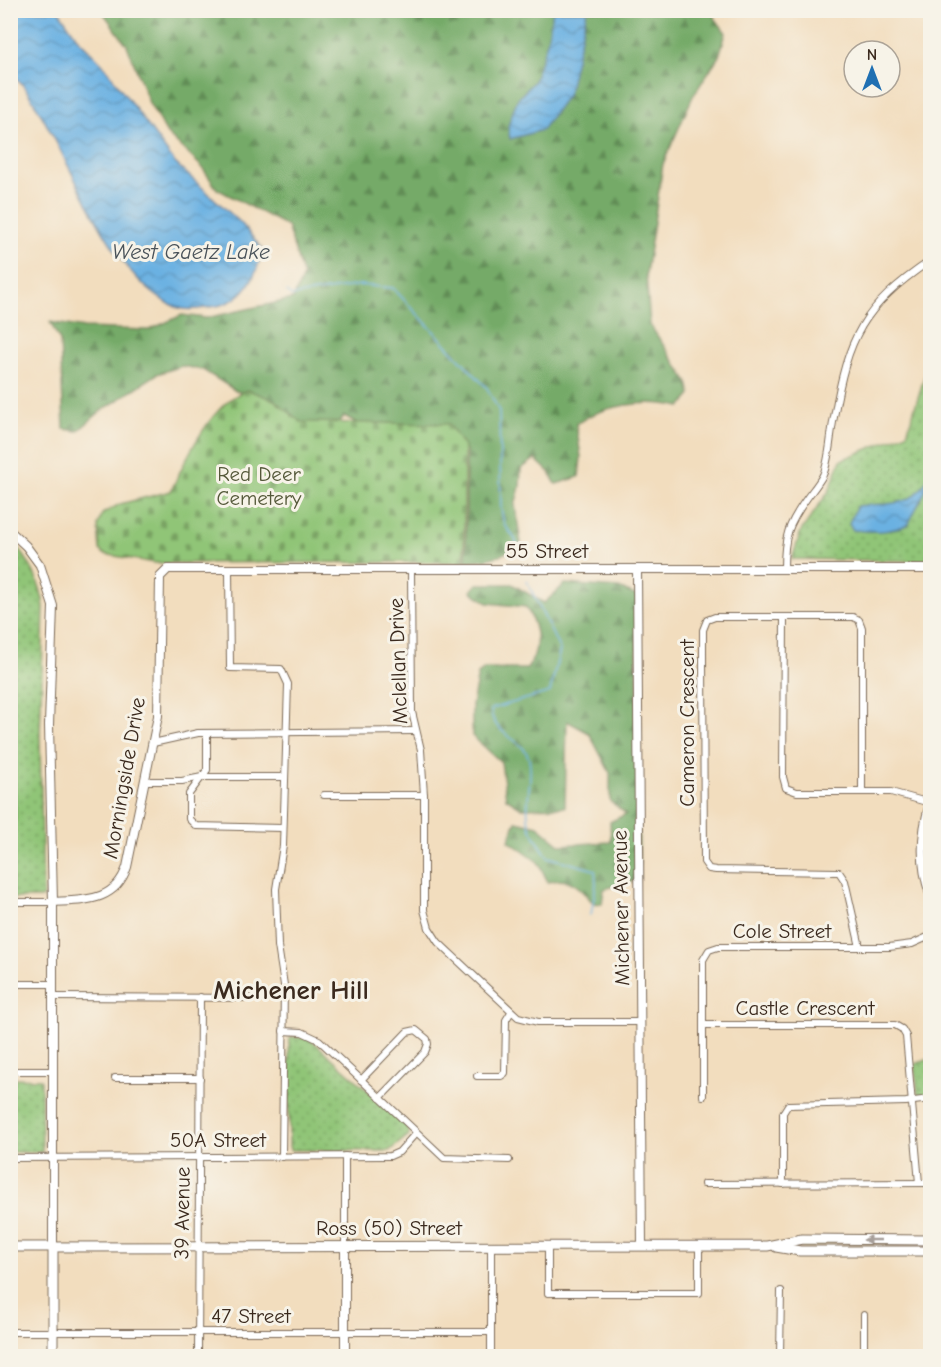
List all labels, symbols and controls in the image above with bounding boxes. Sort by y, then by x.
north arrow [842,39,902,99]
text: N [867,46,877,64]
water label: West Gaetz Lake [112,239,270,265]
park label: Red Deer Cemetery [217,462,302,510]
street label: 55 Street [506,539,589,563]
street label: Mclellan Drive [384,597,412,725]
street label: Cameron Crescent [675,638,699,807]
street label: Morningside Drive [98,695,150,861]
street label: Michener Avenue [608,830,634,986]
street label: Cole Street [733,919,832,943]
district label: Michener Hill [213,975,369,1006]
street label: Castle Crescent [736,996,875,1020]
street label: 50A Street [170,1128,267,1152]
street label: 39 Avenue [169,1166,195,1260]
street label: Ross (50) Street [316,1216,463,1240]
one-way arrow [863,1235,882,1245]
street label: 47 Street [211,1304,292,1328]

